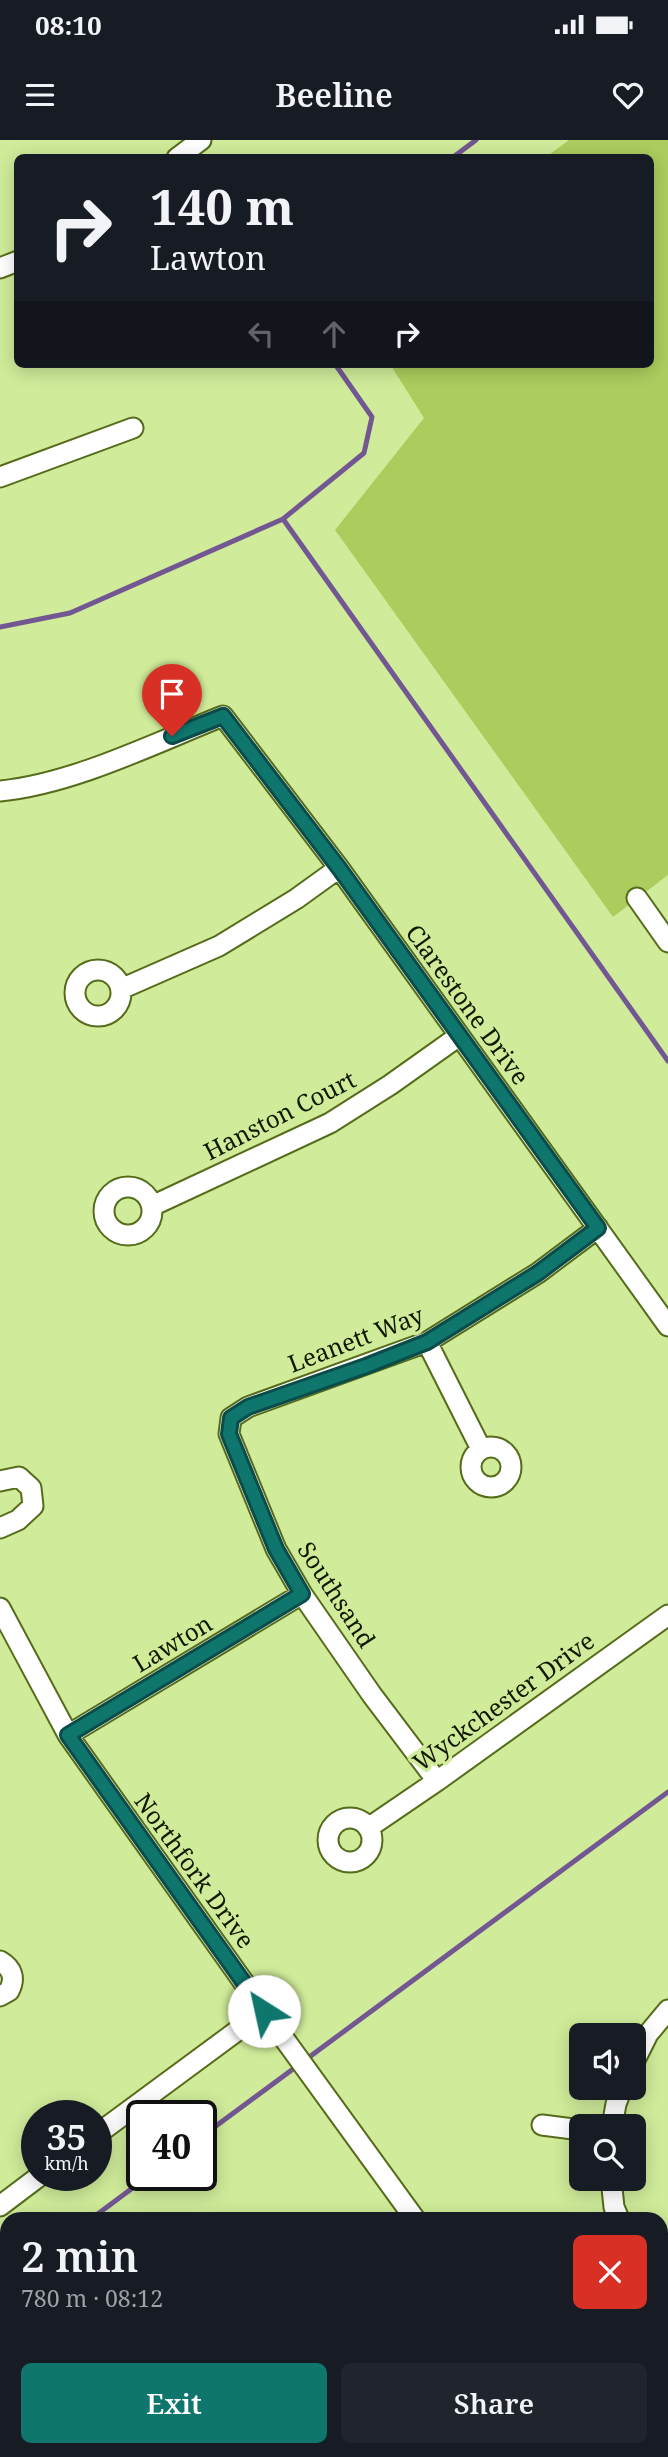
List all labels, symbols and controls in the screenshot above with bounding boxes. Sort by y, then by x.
text: 08:10 [35,7,102,43]
text: Beeline [275,73,393,116]
icon: menu [21,76,59,114]
icon: heart [609,76,647,114]
text: 140 m [150,173,294,239]
icon: right [35,182,126,273]
text: Lawton [150,236,266,279]
icon: left [242,315,280,353]
icon: ahead [315,315,353,353]
icon: right [388,315,426,353]
pin [142,664,202,736]
icon: arrive [153,675,191,713]
street label: Clarestone Drive [399,917,538,1091]
street label: Hanston Court [198,1062,361,1167]
street label: Leanett Way [283,1297,428,1380]
street label: Southsand [291,1535,384,1654]
street label: Lawton [126,1606,218,1679]
street label: Wyckchester Drive [406,1624,601,1778]
street label: Northfork Drive [128,1786,263,1954]
position arrow [227,1974,301,2048]
map controls [569,2023,646,2191]
button: sound [569,2023,646,2100]
speed limit sign: 40 [126,2100,217,2191]
text: 35 [47,2113,86,2160]
button: search [569,2114,646,2191]
text: km/h [44,2151,89,2175]
text: 2 min [21,2227,138,2284]
button: close [573,2235,647,2309]
text: 780 m · 08:12 [21,2282,163,2314]
button: Exit [21,2363,327,2443]
button: Share [341,2363,647,2443]

